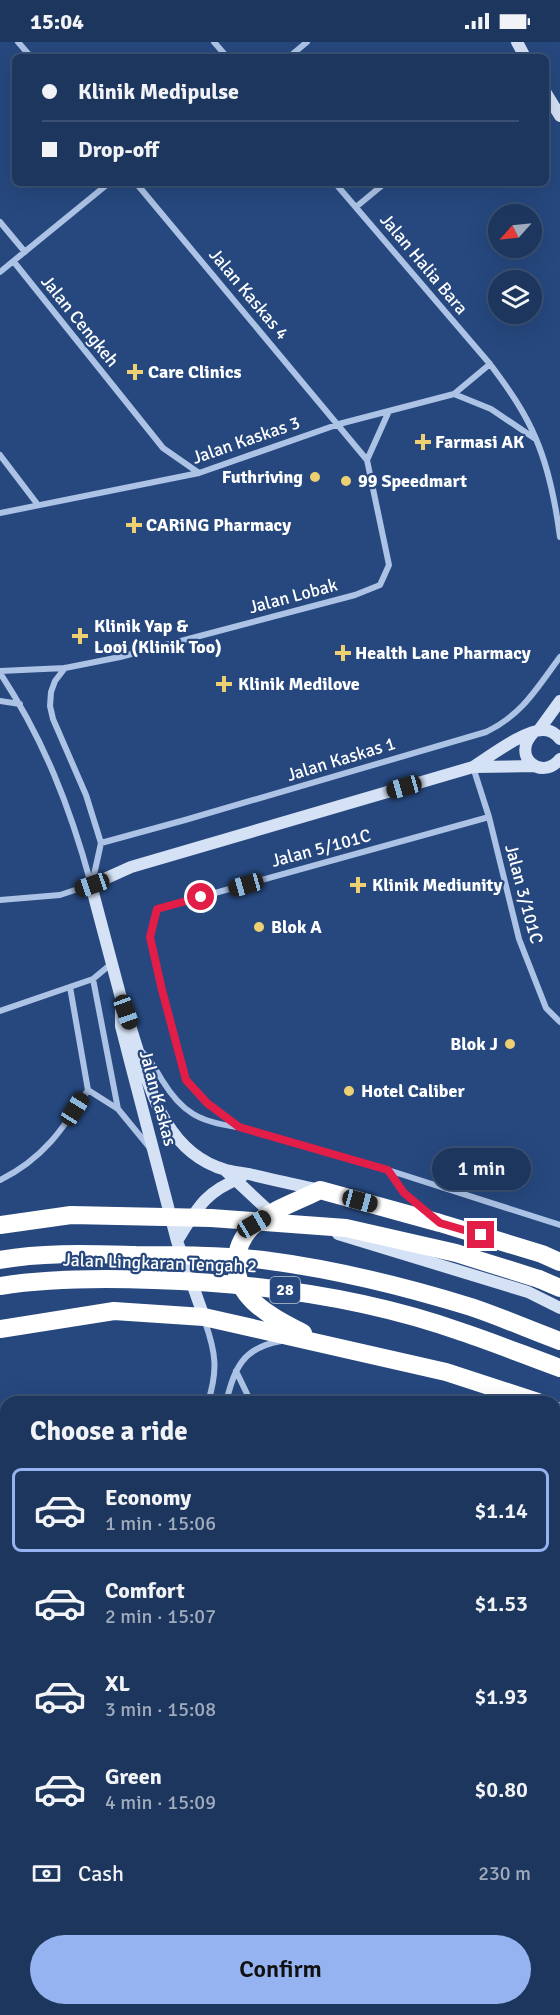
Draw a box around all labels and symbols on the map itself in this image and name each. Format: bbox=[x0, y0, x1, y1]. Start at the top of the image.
north arrow bbox=[488, 204, 542, 258]
street label: Jalan Halia Bara bbox=[375, 209, 473, 319]
street label: Jalan Kaskas 4 bbox=[204, 244, 294, 344]
street label: Jalan Cengkeh bbox=[36, 271, 124, 371]
place label: Care Clinics bbox=[148, 361, 241, 383]
marker: Care Clinics bbox=[126, 363, 144, 381]
street label: Jalan Kaskas 3 bbox=[189, 411, 303, 469]
place label: Farmasi AK bbox=[435, 431, 525, 453]
marker: Farmasi AK bbox=[416, 435, 430, 449]
place label: Futhriving bbox=[222, 466, 303, 488]
marker: Futhriving bbox=[308, 470, 322, 484]
place label: 99 Speedmart bbox=[358, 470, 467, 492]
marker: 99 Speedmart bbox=[339, 474, 353, 488]
place label: CARiNG Pharmacy bbox=[146, 514, 291, 536]
marker: CARiNG Pharmacy bbox=[127, 518, 141, 532]
street label: Jalan Lobak bbox=[246, 574, 340, 618]
place label: Klinik Yap & Looi (Klinik Too) bbox=[94, 615, 222, 658]
marker: Klinik Yap & Looi (Klinik Too) bbox=[71, 627, 89, 645]
place label: Health Lane Pharmacy bbox=[355, 642, 531, 664]
marker: Health Lane Pharmacy bbox=[336, 646, 350, 660]
place label: Klinik Medilove bbox=[238, 673, 360, 695]
marker: Klinik Medilove bbox=[215, 675, 233, 693]
street label: Jalan Kaskas 1 bbox=[284, 732, 398, 786]
car bbox=[384, 773, 424, 801]
street label: Jalan 5/101C bbox=[269, 824, 373, 872]
street label: Jalan 3/101C bbox=[500, 842, 548, 946]
car bbox=[72, 871, 112, 899]
car bbox=[226, 871, 266, 899]
place label: Klinik Mediunity bbox=[372, 874, 502, 896]
marker: Klinik Mediunity bbox=[349, 876, 367, 894]
route start bbox=[187, 883, 214, 910]
place label: Blok A bbox=[271, 916, 322, 938]
marker: Blok A bbox=[252, 920, 266, 934]
car bbox=[111, 992, 141, 1032]
place label: Blok J bbox=[450, 1033, 498, 1055]
marker: Blok J bbox=[503, 1037, 517, 1051]
street label: Jalan Kaskas bbox=[135, 1047, 181, 1149]
place label: Hotel Caliber bbox=[361, 1080, 465, 1102]
marker: Hotel Caliber bbox=[342, 1084, 356, 1098]
car bbox=[58, 1089, 92, 1129]
callout: 1 min bbox=[432, 1148, 530, 1190]
car bbox=[340, 1188, 380, 1214]
car bbox=[234, 1207, 274, 1241]
route end bbox=[467, 1221, 494, 1248]
street label: Jalan Lingkaran Tengah 2 bbox=[63, 1249, 257, 1277]
road number: 28 bbox=[270, 1277, 300, 1303]

